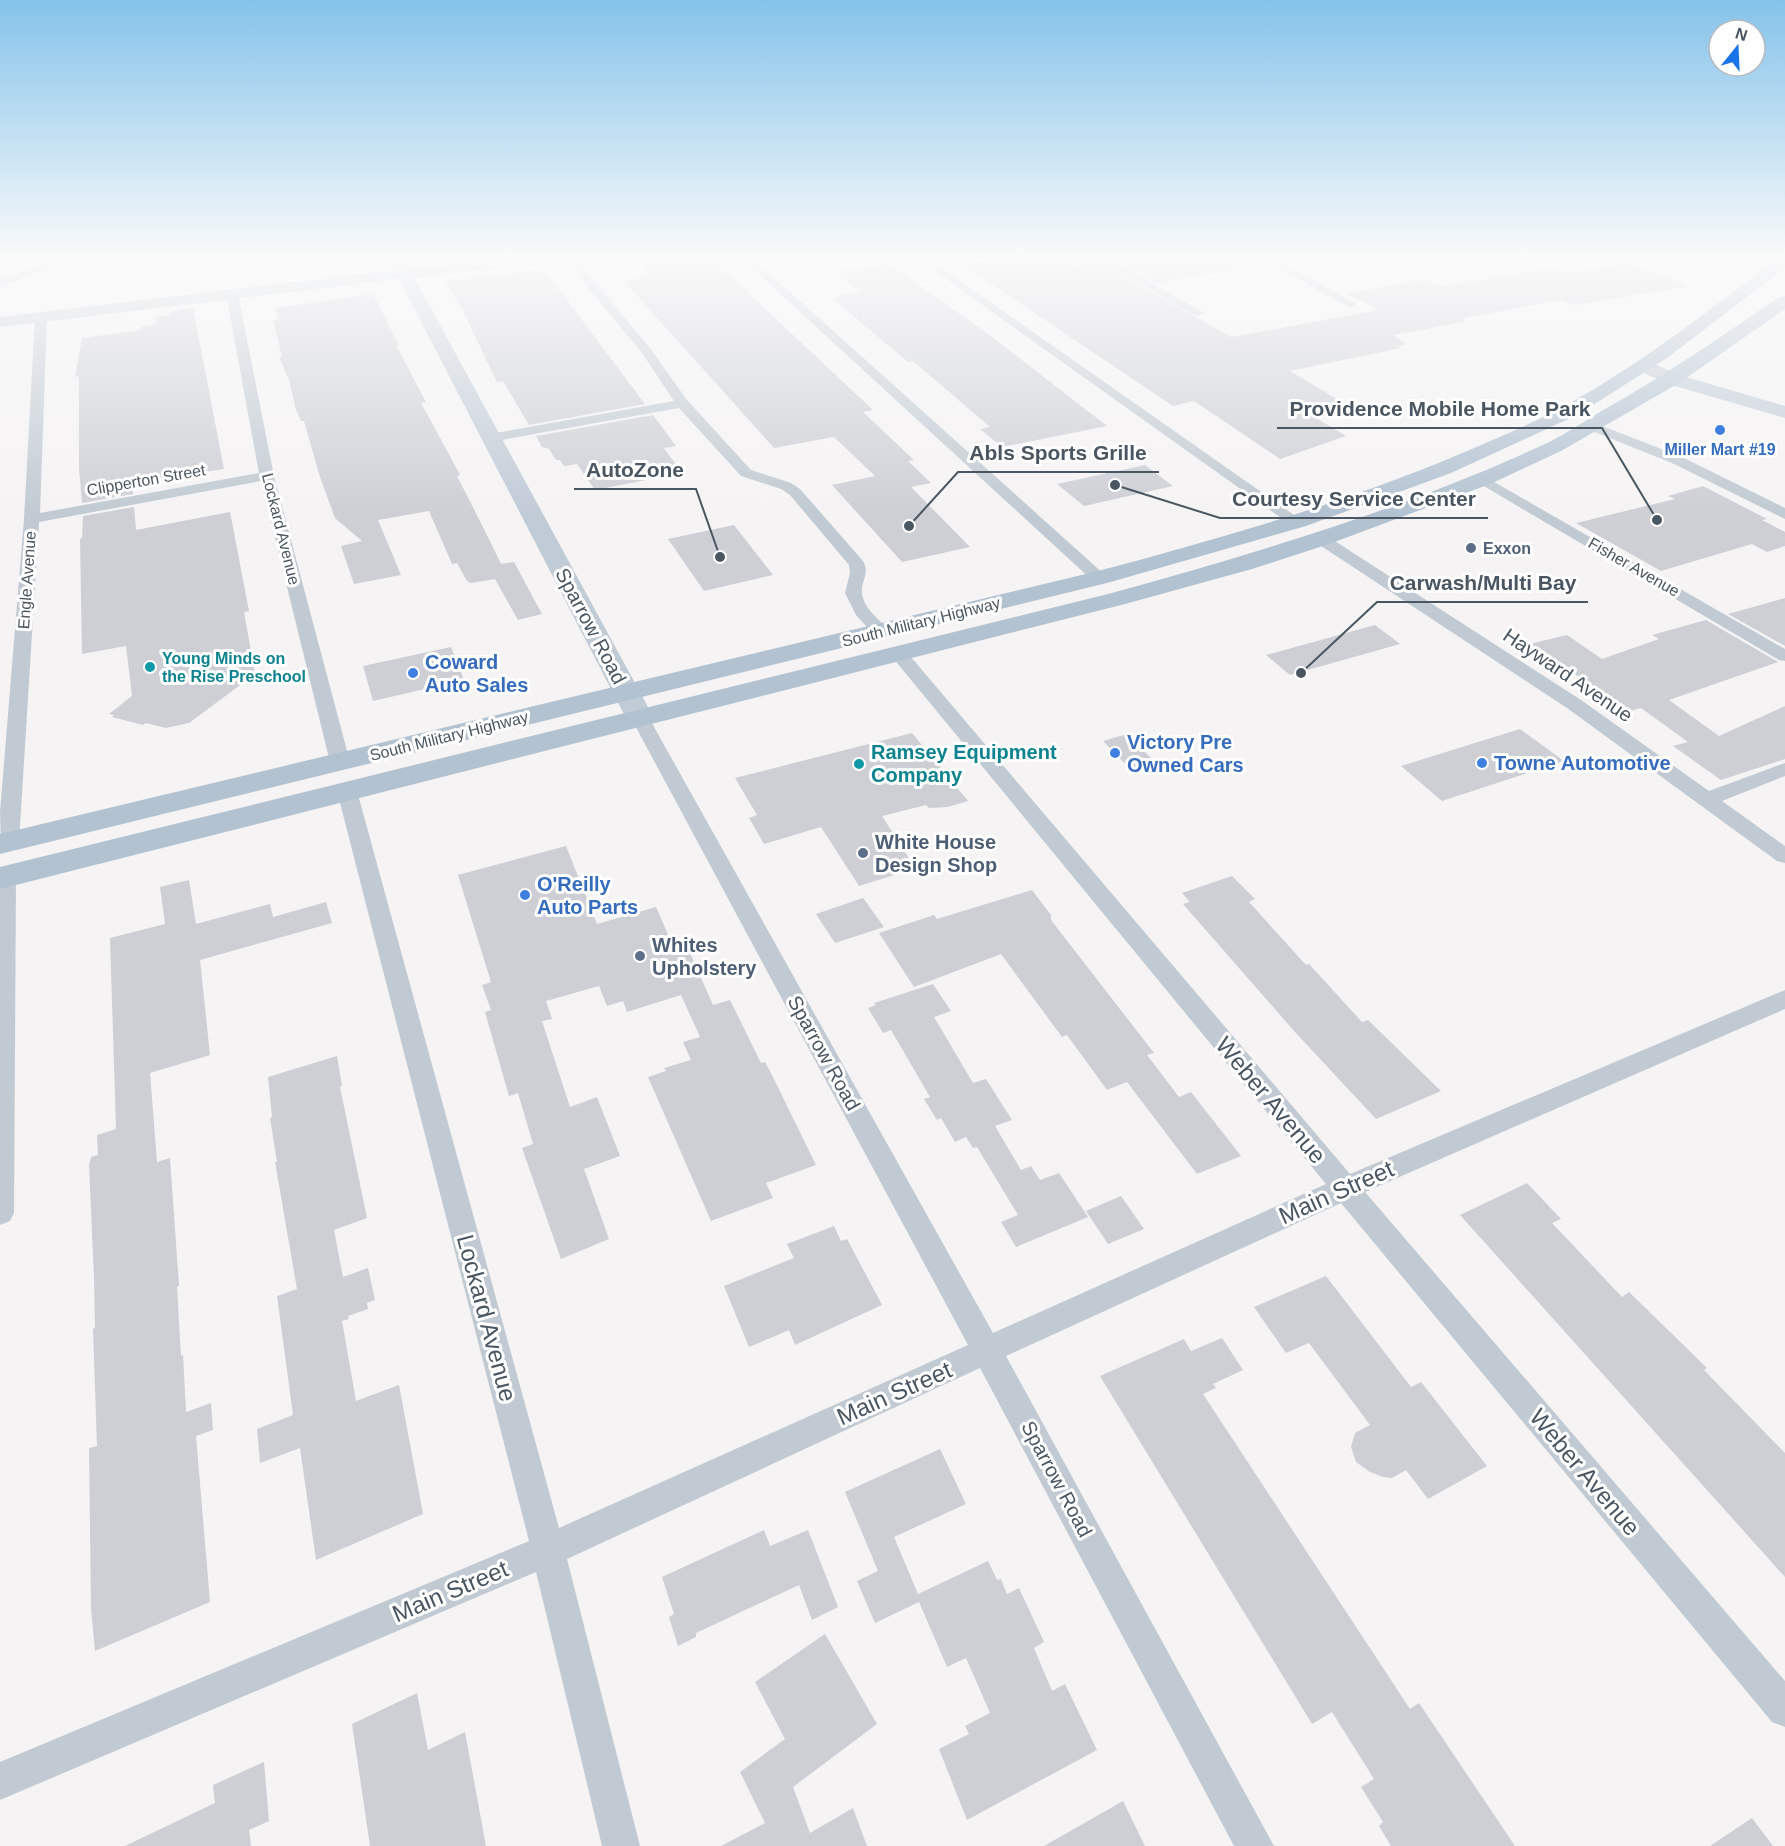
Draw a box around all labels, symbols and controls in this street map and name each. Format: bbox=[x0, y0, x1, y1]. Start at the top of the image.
north arrow bbox=[1707, 18, 1767, 78]
text: N bbox=[1733, 24, 1750, 44]
callout: Providence Mobile Home Park bbox=[1277, 389, 1602, 428]
text: Providence Mobile Home Park bbox=[1289, 397, 1591, 420]
marker: Miller Mart #19 bbox=[1713, 423, 1727, 437]
callout: Abls Sports Grille bbox=[958, 433, 1159, 472]
text: Abls Sports Grille bbox=[969, 441, 1147, 464]
place label: Miller Mart #19 bbox=[1664, 441, 1776, 458]
callout: AutoZone bbox=[574, 450, 696, 489]
text: AutoZone bbox=[586, 458, 684, 481]
street label: Clipperton Street bbox=[85, 461, 207, 499]
street label: Lockard Avenue bbox=[259, 471, 303, 587]
callout: Courtesy Service Center bbox=[1220, 479, 1488, 518]
text: Courtesy Service Center bbox=[1232, 487, 1476, 510]
street label: Engle Avenue bbox=[15, 530, 39, 630]
street label: Fisher Avenue bbox=[1586, 534, 1682, 600]
place label: Exxon bbox=[1483, 540, 1531, 557]
marker: Exxon bbox=[1464, 541, 1478, 555]
callout: Carwash/Multi Bay bbox=[1377, 563, 1588, 602]
street label: Sparrow Road bbox=[551, 564, 631, 688]
text: Carwash/Multi Bay bbox=[1390, 571, 1577, 594]
street label: South Military Highway bbox=[840, 594, 1002, 650]
street label: Hayward Avenue bbox=[1499, 624, 1637, 726]
place label: Young Minds on the Rise Preschool bbox=[162, 650, 306, 685]
place label: Coward Auto Sales bbox=[425, 651, 528, 696]
marker: Young Minds on the Rise Preschool bbox=[143, 660, 157, 674]
marker: Coward Auto Sales bbox=[406, 666, 420, 680]
street label: South Military Highway bbox=[368, 708, 530, 764]
place label: Victory Pre Owned Cars bbox=[1127, 731, 1244, 776]
place label: Ramsey Equipment Company bbox=[871, 741, 1057, 786]
marker: Victory Pre Owned Cars bbox=[1108, 746, 1122, 760]
place label: Towne Automotive bbox=[1494, 752, 1671, 774]
marker: Towne Automotive bbox=[1475, 756, 1489, 770]
marker: Ramsey Equipment Company bbox=[852, 757, 866, 771]
place label: White House Design Shop bbox=[875, 831, 997, 876]
marker: White House Design Shop bbox=[856, 846, 870, 860]
place label: O'Reilly Auto Parts bbox=[537, 873, 638, 918]
marker: O'Reilly Auto Parts bbox=[518, 888, 532, 902]
place label: Whites Upholstery bbox=[652, 934, 757, 979]
marker: Whites Upholstery bbox=[633, 949, 647, 963]
street label: Sparrow Road bbox=[783, 992, 865, 1114]
street label: Weber Avenue bbox=[1210, 1031, 1332, 1169]
street label: Main Street bbox=[1274, 1155, 1398, 1229]
street label: Lockard Avenue bbox=[452, 1232, 522, 1404]
street label: Main Street bbox=[832, 1356, 956, 1430]
street label: Weber Avenue bbox=[1524, 1403, 1646, 1541]
street label: Sparrow Road bbox=[1017, 1417, 1097, 1541]
street label: Main Street bbox=[388, 1554, 512, 1627]

